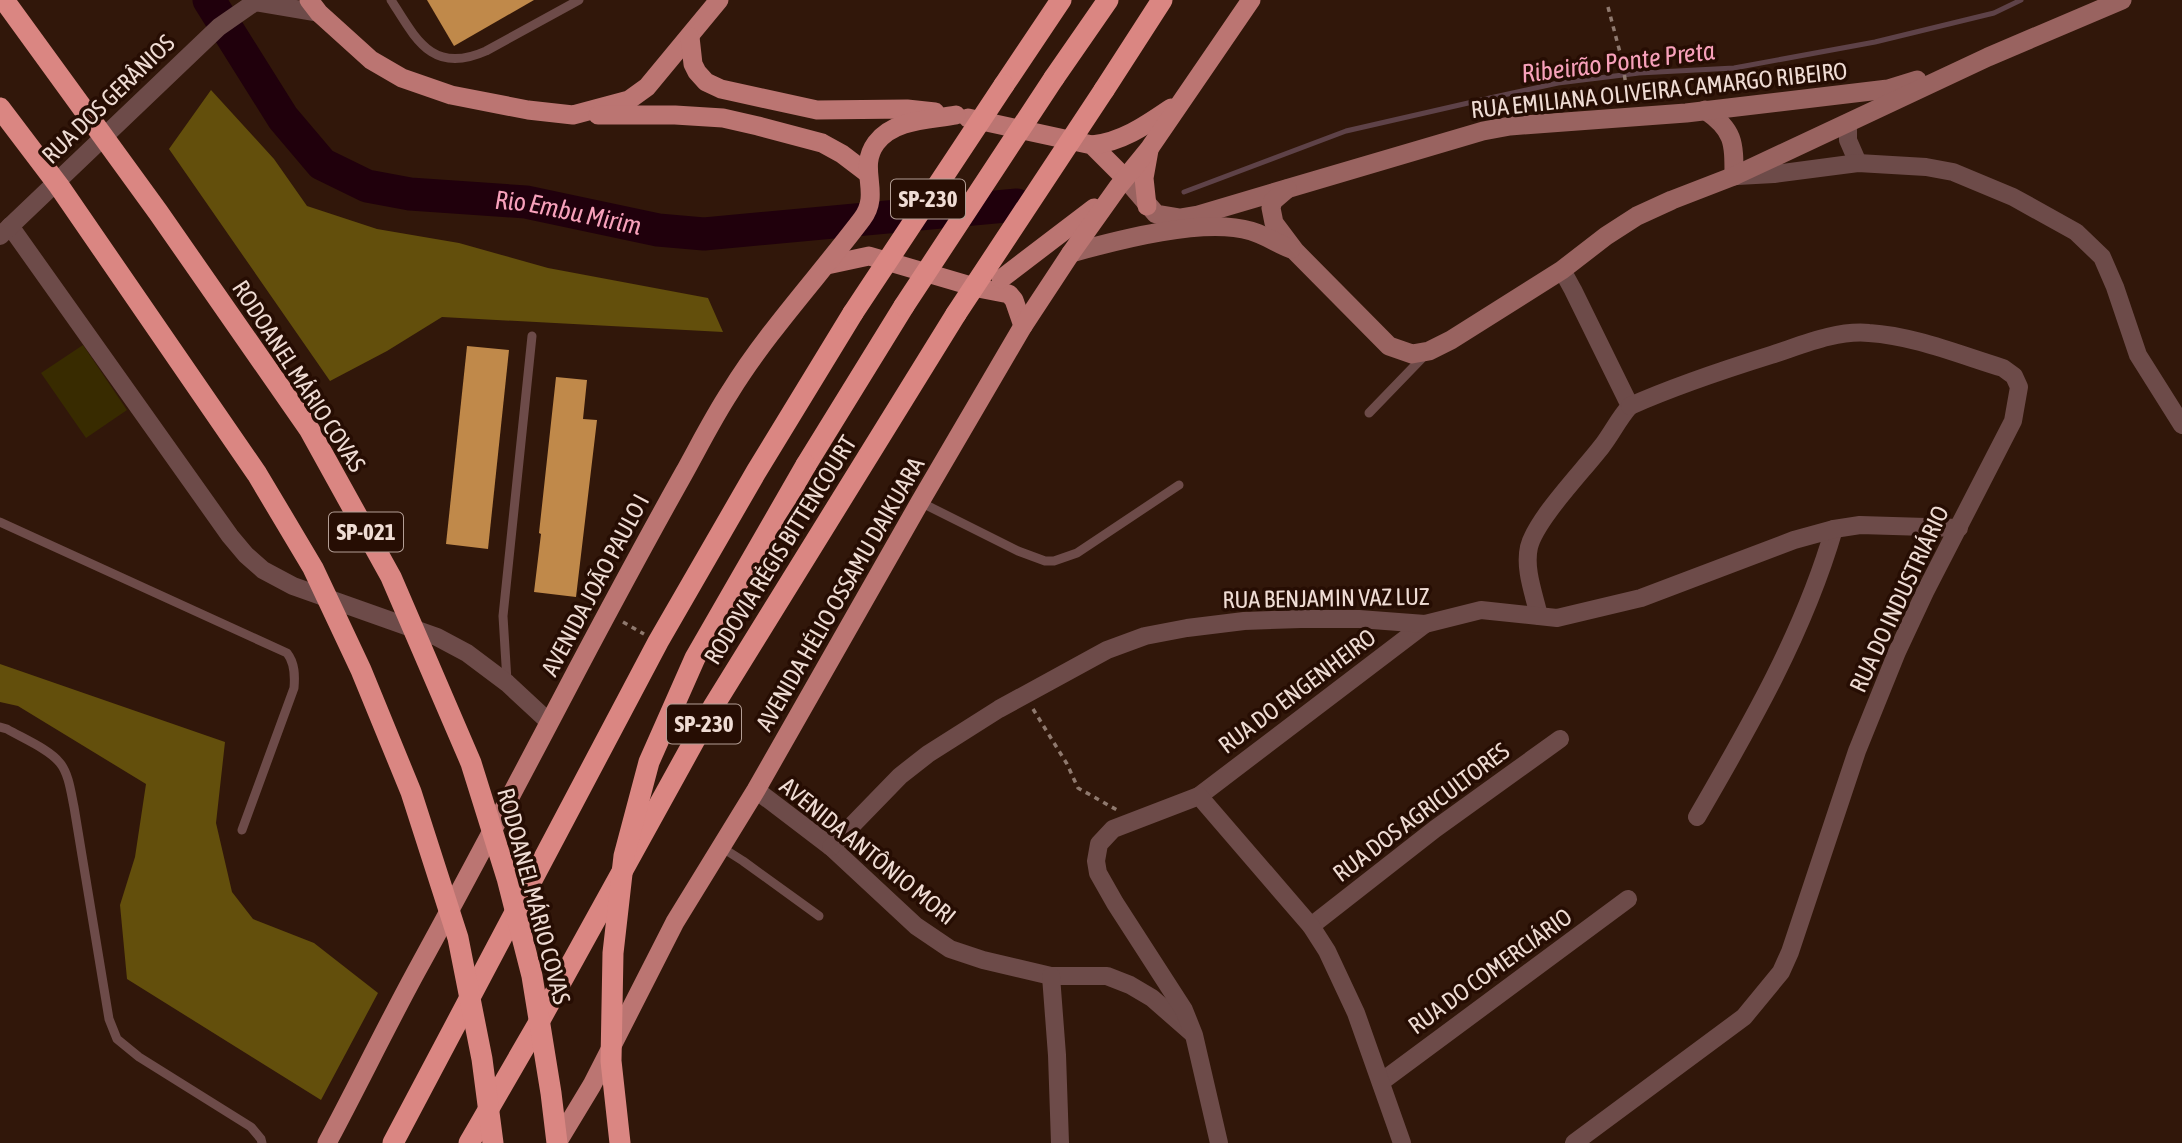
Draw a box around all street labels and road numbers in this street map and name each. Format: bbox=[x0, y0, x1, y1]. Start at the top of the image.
street label: RUA DOS GERÂNIOS bbox=[36, 29, 180, 169]
street label: RUA EMILIANA OLIVEIRA CAMARGO RIBEIRO bbox=[1469, 57, 1849, 123]
road number: SP-230 bbox=[891, 180, 965, 218]
street label: RODOANEL MÁRIO COVAS bbox=[227, 275, 371, 477]
street label: RODOVIA RÉGIS BITTENCOURT bbox=[699, 430, 862, 669]
street label: AVENIDA HÉLIO OSSAMU DAIKUARA bbox=[751, 452, 930, 735]
street label: AVENIDA JOÃO PAULO I bbox=[536, 490, 654, 680]
street label: RUA DO INDUSTRIÁRIO bbox=[1844, 502, 1954, 696]
road number: SP-021 bbox=[329, 512, 403, 552]
street label: RUA BENJAMIN VAZ LUZ bbox=[1222, 583, 1430, 613]
street label: RUA DO ENGENHEIRO bbox=[1213, 623, 1381, 759]
road number: SP-230 bbox=[667, 704, 741, 744]
street label: RUA DOS AGRICULTORES bbox=[1328, 737, 1514, 887]
street label: AVENIDA ANTÔNIO MORI bbox=[775, 772, 961, 930]
street label: RODOANEL MÁRIO COVAS bbox=[492, 785, 576, 1007]
street label: RUA DO COMERCIÁRIO bbox=[1403, 903, 1577, 1039]

